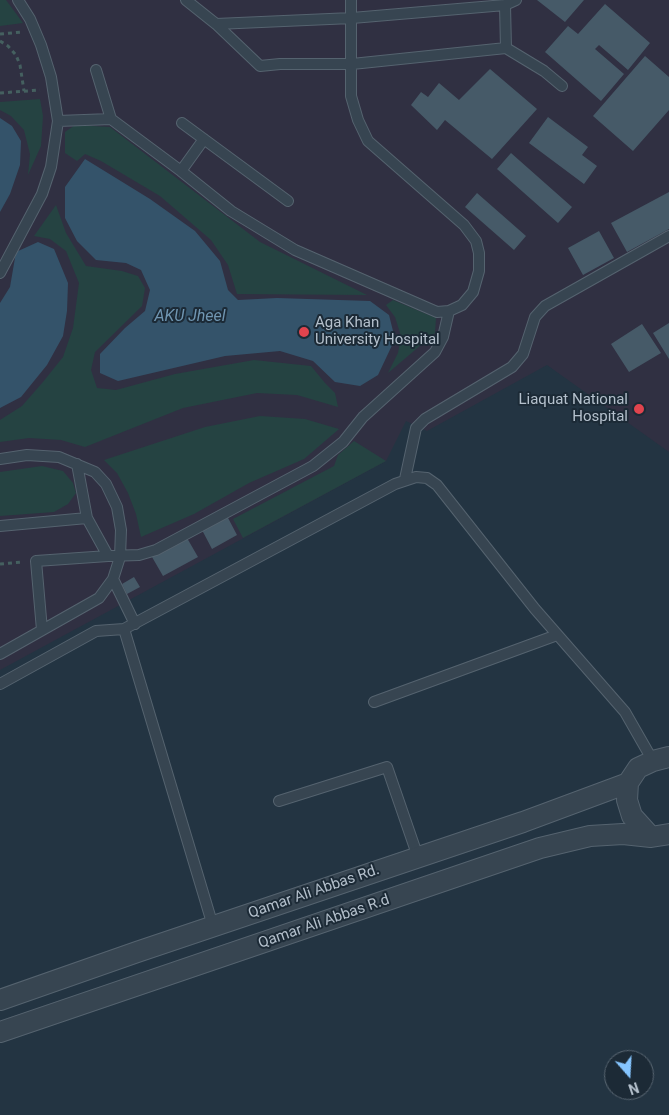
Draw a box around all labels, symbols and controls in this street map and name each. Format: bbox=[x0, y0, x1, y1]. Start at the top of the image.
water label: AKU Jheel bbox=[154, 307, 226, 327]
place label: Aga Khan University Hospital bbox=[315, 314, 440, 349]
marker: Aga Khan University Hospital bbox=[297, 325, 311, 339]
place label: Liaquat National Hospital bbox=[518, 391, 628, 426]
marker: Liaquat National Hospital bbox=[632, 402, 646, 416]
street label: Qamar Ali Abbas Rd. bbox=[246, 861, 382, 923]
street label: Qamar Ali Abbas R.d bbox=[256, 891, 392, 953]
north arrow bbox=[604, 1050, 654, 1100]
text: N bbox=[626, 1079, 641, 1097]

